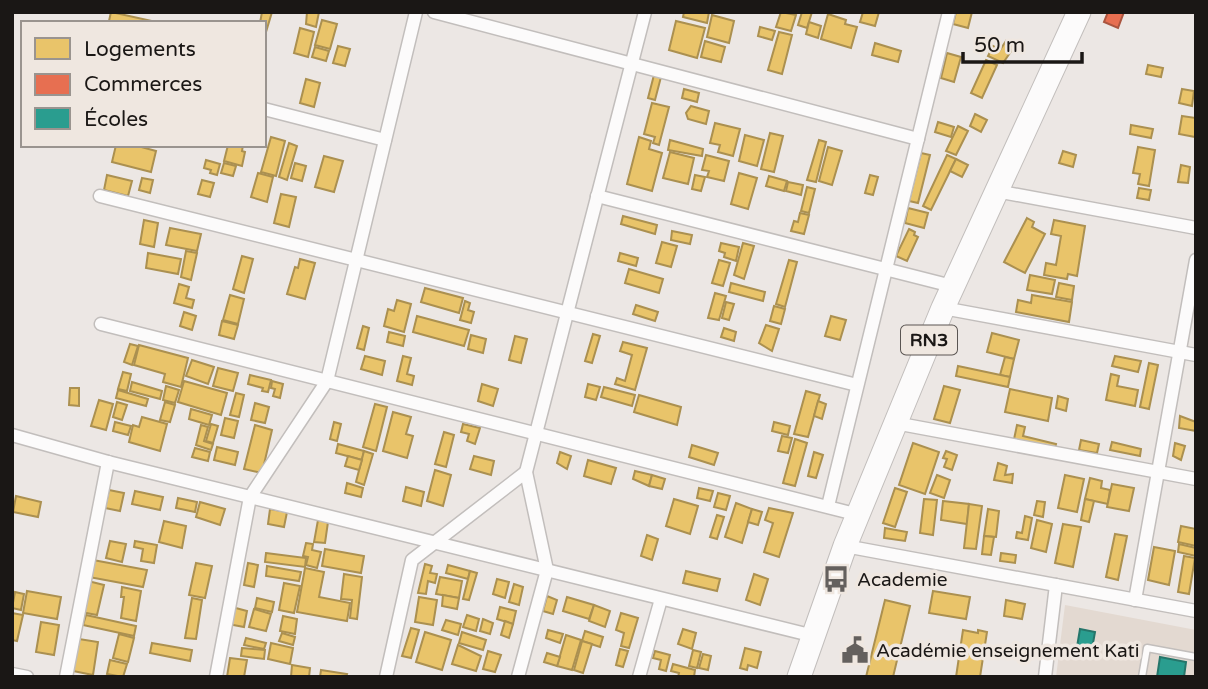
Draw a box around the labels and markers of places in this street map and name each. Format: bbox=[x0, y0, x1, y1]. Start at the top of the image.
bus stop icon: Academie bbox=[821, 564, 851, 594]
place label: Academie bbox=[857, 569, 947, 591]
public building icon: Académie enseignement Kati bbox=[840, 635, 870, 665]
place label: Académie enseignement Kati bbox=[876, 640, 1140, 662]

